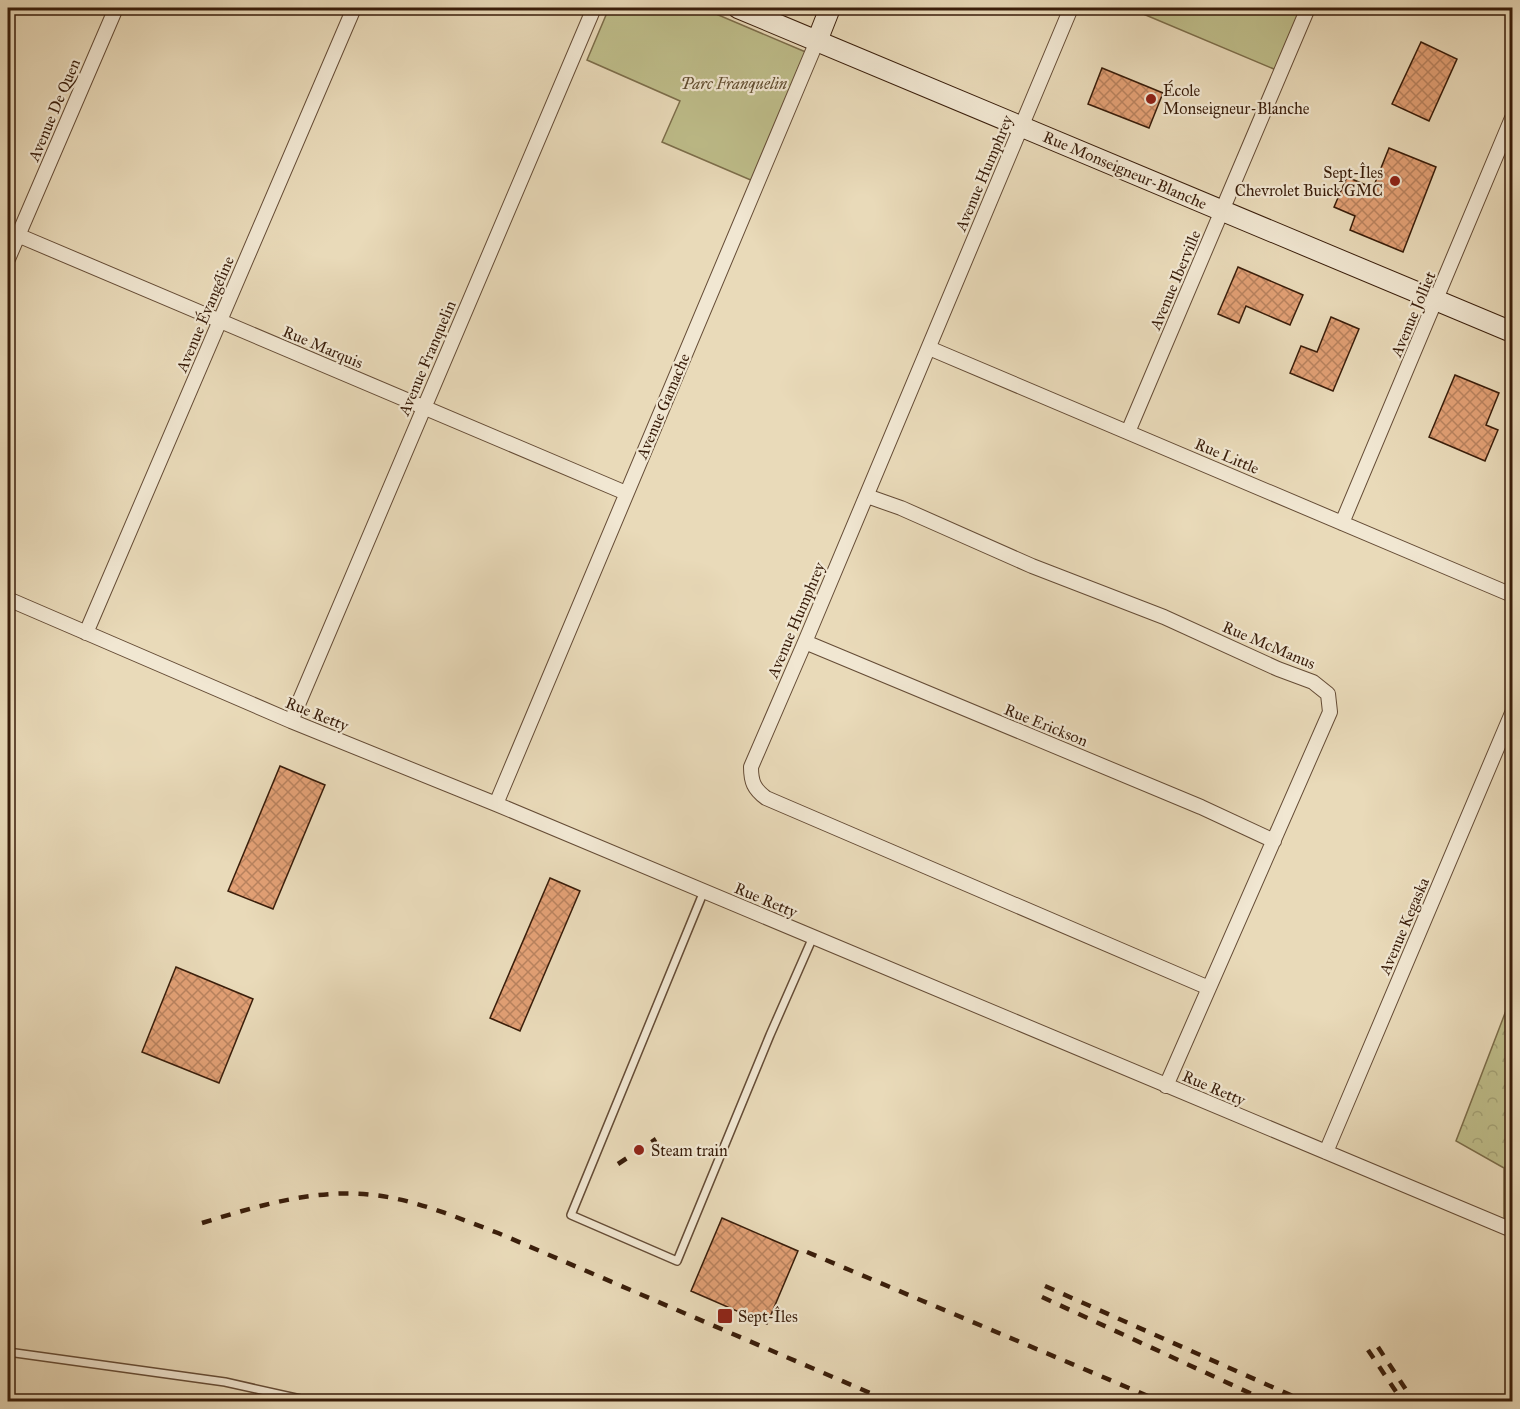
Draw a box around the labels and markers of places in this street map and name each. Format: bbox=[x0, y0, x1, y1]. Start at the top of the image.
place label: École Monseigneur-Blanche bbox=[1163, 79, 1310, 119]
marker: École Monseigneur-Blanche bbox=[1144, 92, 1158, 106]
place label: Sept-Îles Chevrolet Buick GMC bbox=[1235, 162, 1383, 200]
marker: Sept-Îles Chevrolet Buick GMC bbox=[1388, 174, 1402, 188]
place label: Steam train bbox=[651, 1141, 728, 1160]
marker: Steam train bbox=[632, 1143, 646, 1157]
place label: Sept-Îles bbox=[738, 1306, 798, 1326]
marker: Sept-Îles bbox=[716, 1307, 734, 1325]

